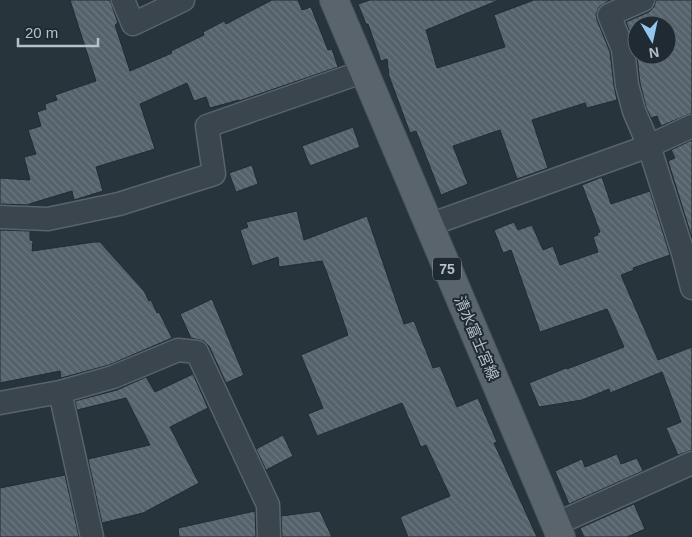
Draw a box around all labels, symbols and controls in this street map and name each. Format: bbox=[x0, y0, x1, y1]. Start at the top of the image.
scale bar bbox=[18, 15, 98, 47]
north arrow bbox=[627, 15, 677, 65]
text: 20 m bbox=[25, 24, 58, 41]
text: N bbox=[648, 44, 660, 62]
road number: 75 bbox=[433, 258, 461, 280]
street label: 清水富士宮線 bbox=[452, 293, 502, 383]

